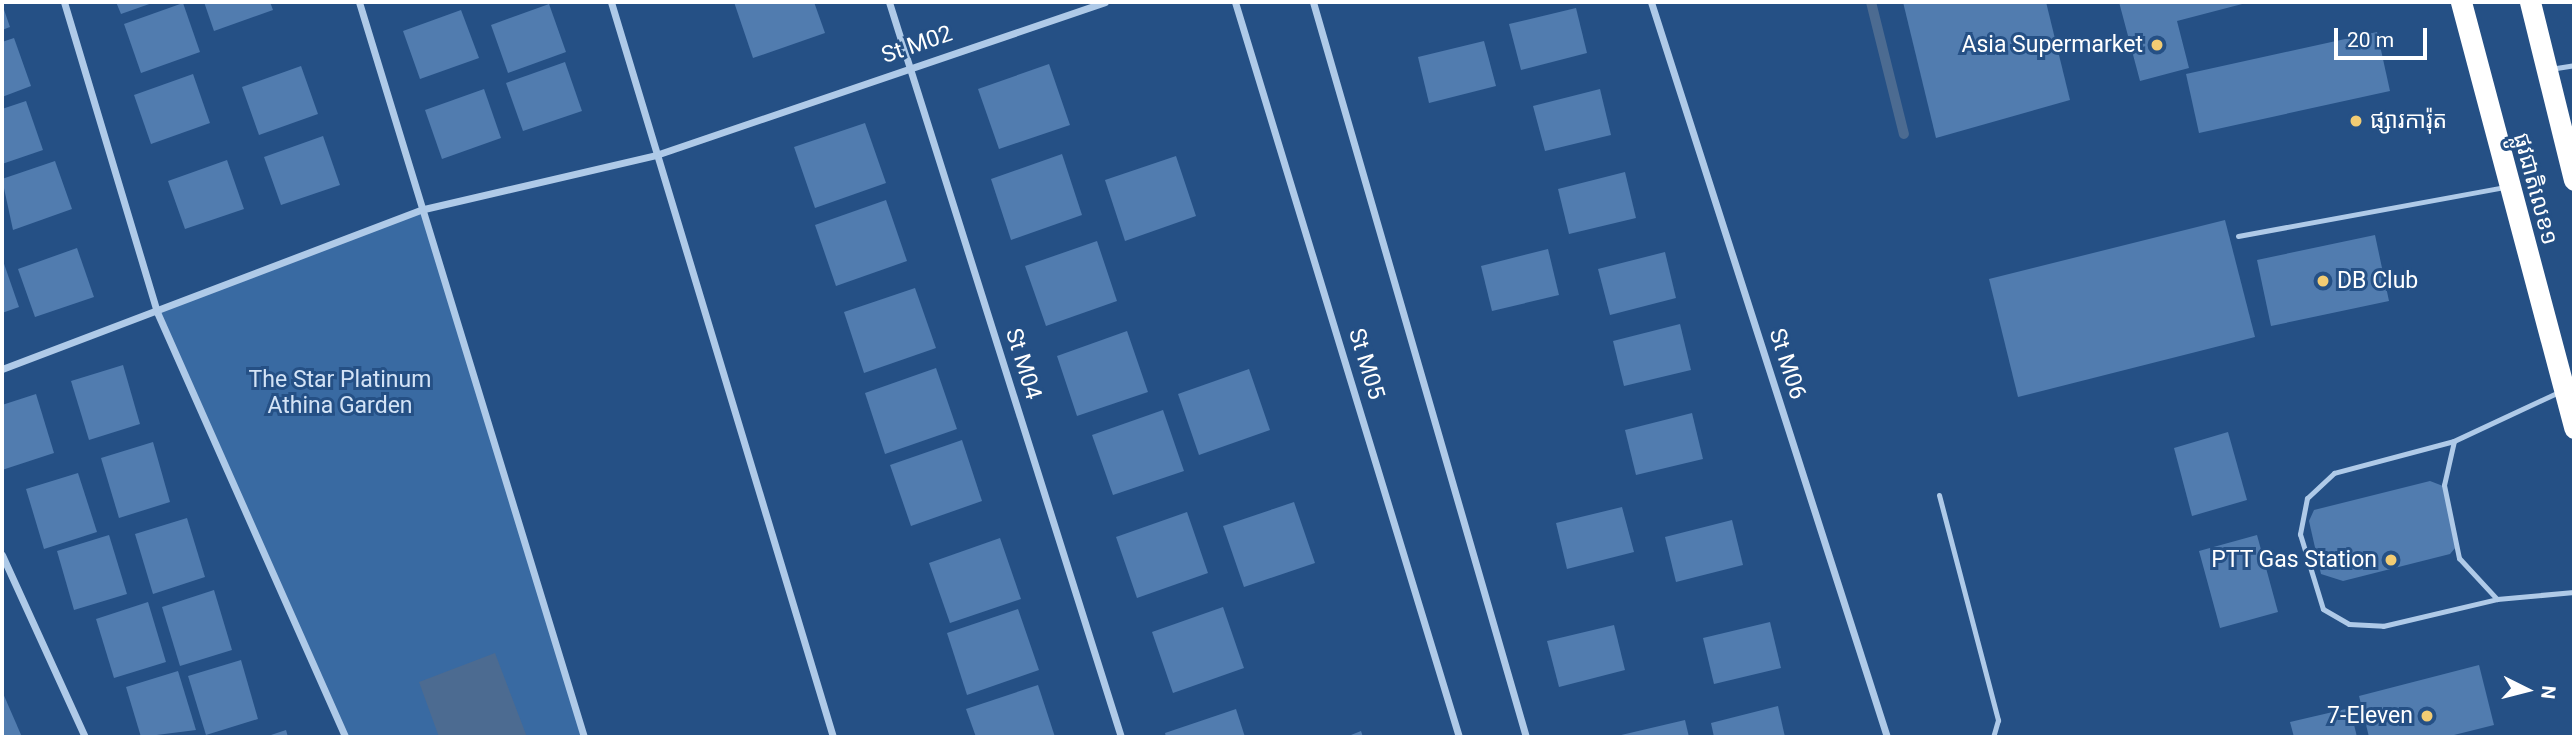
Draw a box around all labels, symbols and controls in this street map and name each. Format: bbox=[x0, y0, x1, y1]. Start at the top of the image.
scale bar bbox=[2338, 14, 2431, 58]
street label: St M02 bbox=[878, 20, 956, 70]
text: 20 m bbox=[2347, 28, 2394, 52]
place label: Asia Supermarket bbox=[1961, 31, 2143, 59]
marker: Asia Supermarket bbox=[2149, 37, 2165, 53]
place label: ផ្សារការ៉ុត bbox=[2370, 107, 2447, 135]
marker: ផ្សារការ៉ុត bbox=[2348, 113, 2364, 129]
street label: ផ្លូវជាតិលេខ១ bbox=[2507, 130, 2563, 248]
place label: DB Club bbox=[2337, 267, 2418, 295]
marker: DB Club bbox=[2315, 273, 2331, 289]
street label: St M04 bbox=[999, 325, 1047, 403]
street label: St M05 bbox=[1342, 325, 1390, 403]
street label: St M06 bbox=[1763, 325, 1811, 403]
park label: The Star Platinum Athina Garden bbox=[249, 366, 431, 420]
place label: PTT Gas Station bbox=[2211, 546, 2377, 574]
marker: PTT Gas Station bbox=[2383, 552, 2399, 568]
north arrow bbox=[2492, 655, 2562, 725]
text: N bbox=[2536, 684, 2561, 700]
place label: 7-Eleven bbox=[2327, 702, 2413, 730]
marker: 7-Eleven bbox=[2419, 708, 2435, 724]

